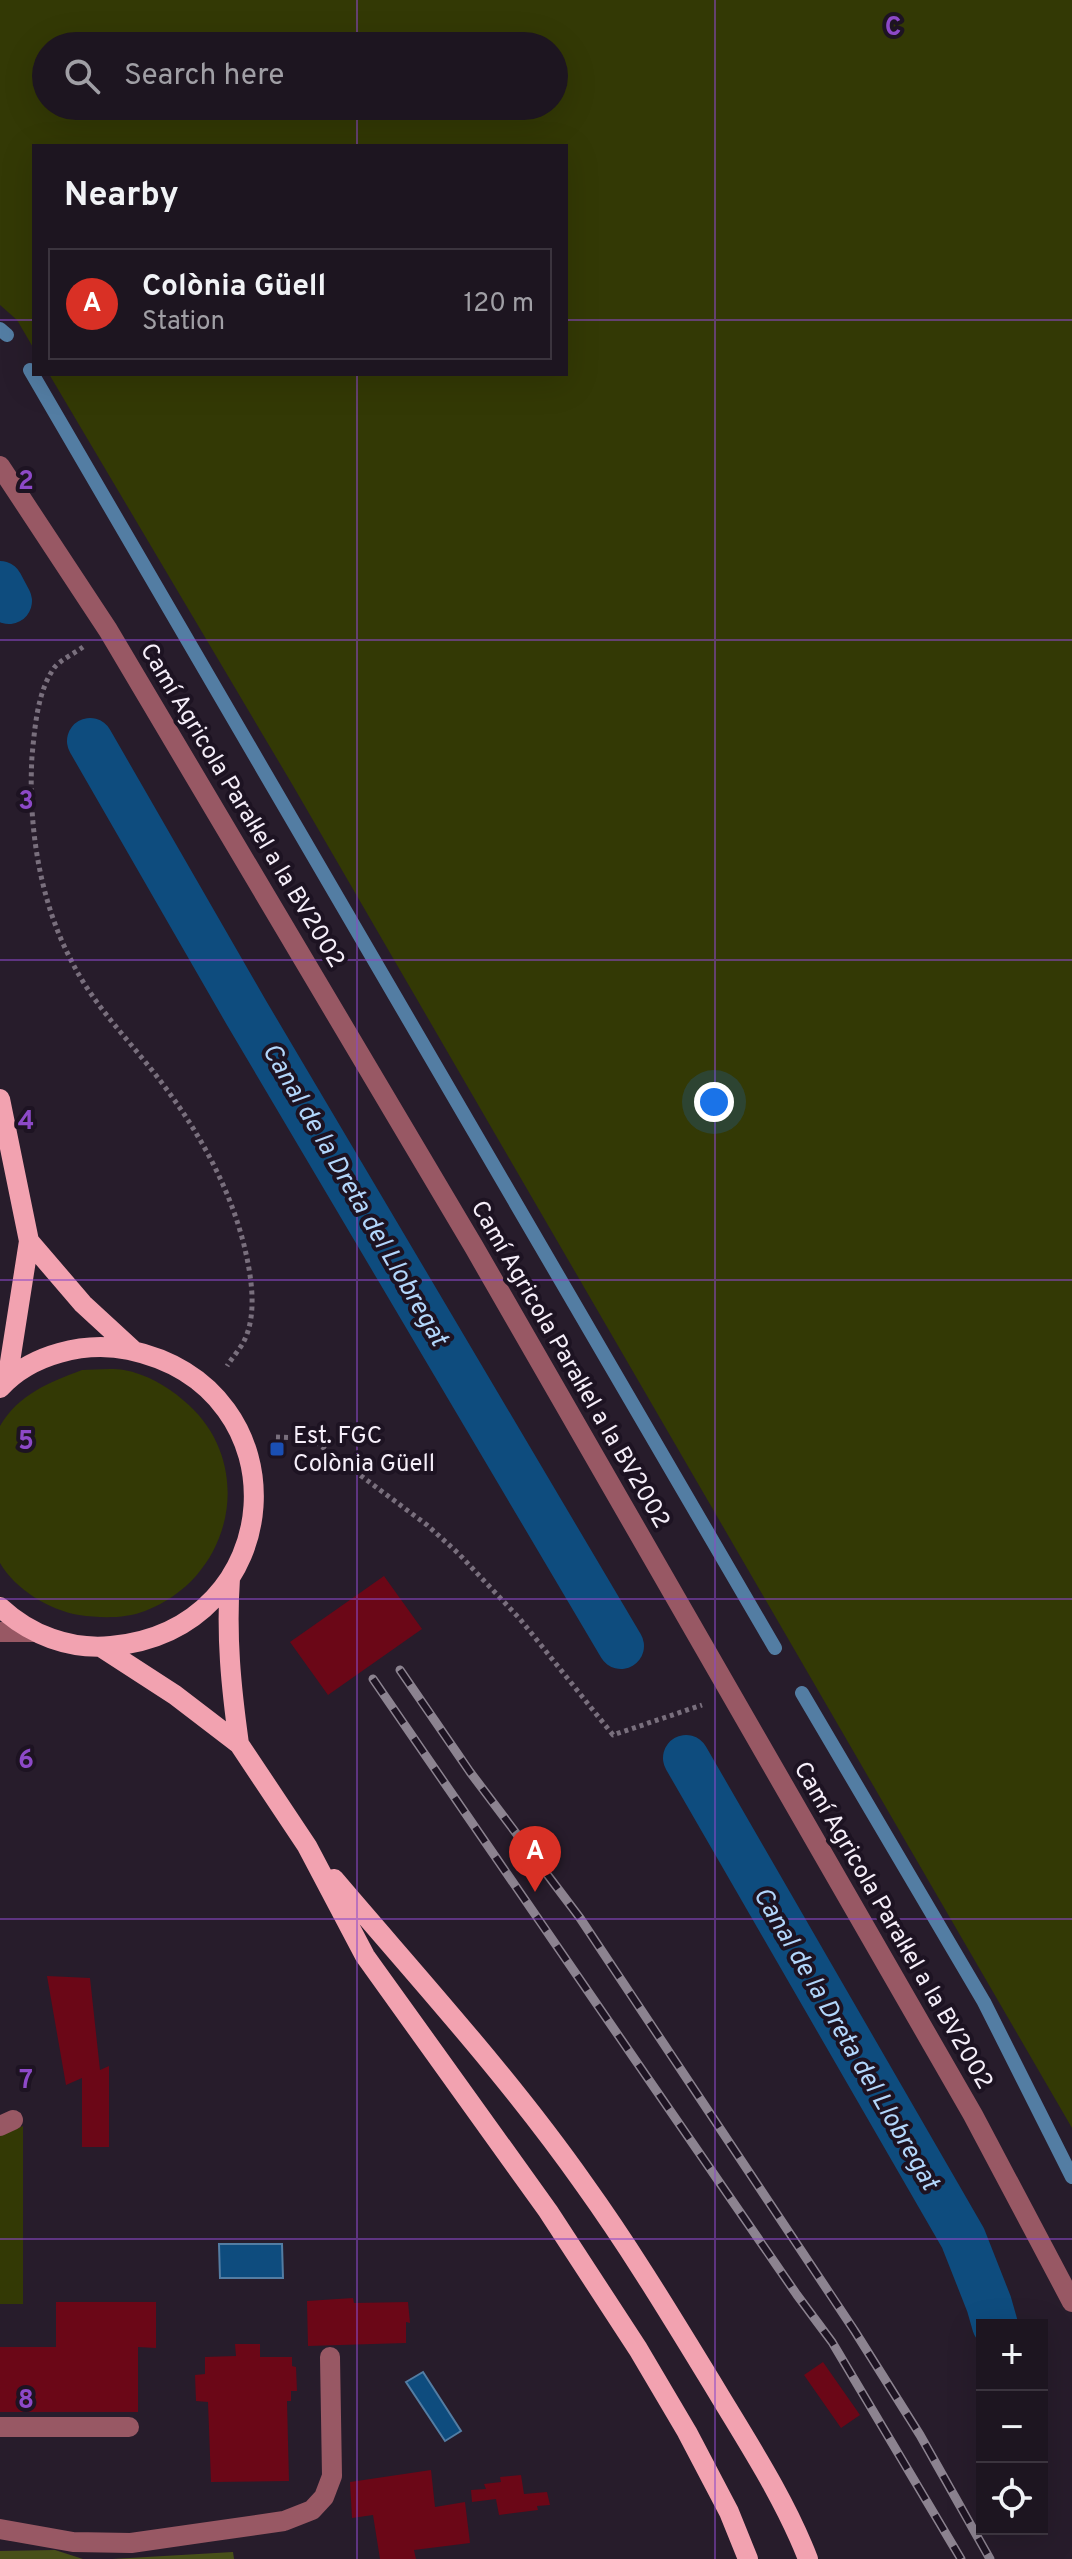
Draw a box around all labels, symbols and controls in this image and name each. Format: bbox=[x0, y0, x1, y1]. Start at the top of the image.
text: C bbox=[885, 12, 901, 45]
search box bbox=[32, 32, 568, 120]
icon: search bbox=[60, 54, 104, 98]
text: Search here bbox=[124, 58, 284, 95]
text: Nearby bbox=[64, 175, 179, 218]
text: Colònia Güell bbox=[142, 269, 326, 306]
text: A bbox=[83, 288, 101, 321]
text: 120 m bbox=[464, 288, 534, 321]
text: Station bbox=[142, 306, 225, 339]
text: 2 bbox=[18, 466, 34, 499]
street label: Camí Agricola Paral·lel a la BV2002 bbox=[132, 638, 350, 974]
text: 3 bbox=[18, 786, 34, 819]
water label: Canal de la Dreta del Llobregat bbox=[253, 1038, 455, 1354]
your location bbox=[694, 1082, 734, 1122]
text: 4 bbox=[18, 1106, 34, 1139]
street label: Camí Agricola Paral·lel a la BV2002 bbox=[463, 1196, 676, 1534]
place label: Est. FGC Colònia Güell bbox=[293, 1422, 435, 1480]
text: 5 bbox=[18, 1426, 34, 1459]
marker: Est. FGC Colònia Güell bbox=[268, 1440, 286, 1458]
text: 6 bbox=[18, 1745, 34, 1778]
street label: Camí Agricola Paral·lel a la BV2002 bbox=[786, 1757, 999, 2095]
pin: A bbox=[509, 1826, 561, 1892]
water label: Canal de la Dreta del Llobregat bbox=[744, 1882, 946, 2198]
text: 7 bbox=[19, 2065, 33, 2098]
map controls bbox=[976, 2319, 1048, 2535]
button: + bbox=[976, 2319, 1048, 2391]
text: 8 bbox=[18, 2385, 34, 2418]
button: − bbox=[976, 2391, 1048, 2463]
button: locate bbox=[976, 2463, 1048, 2535]

